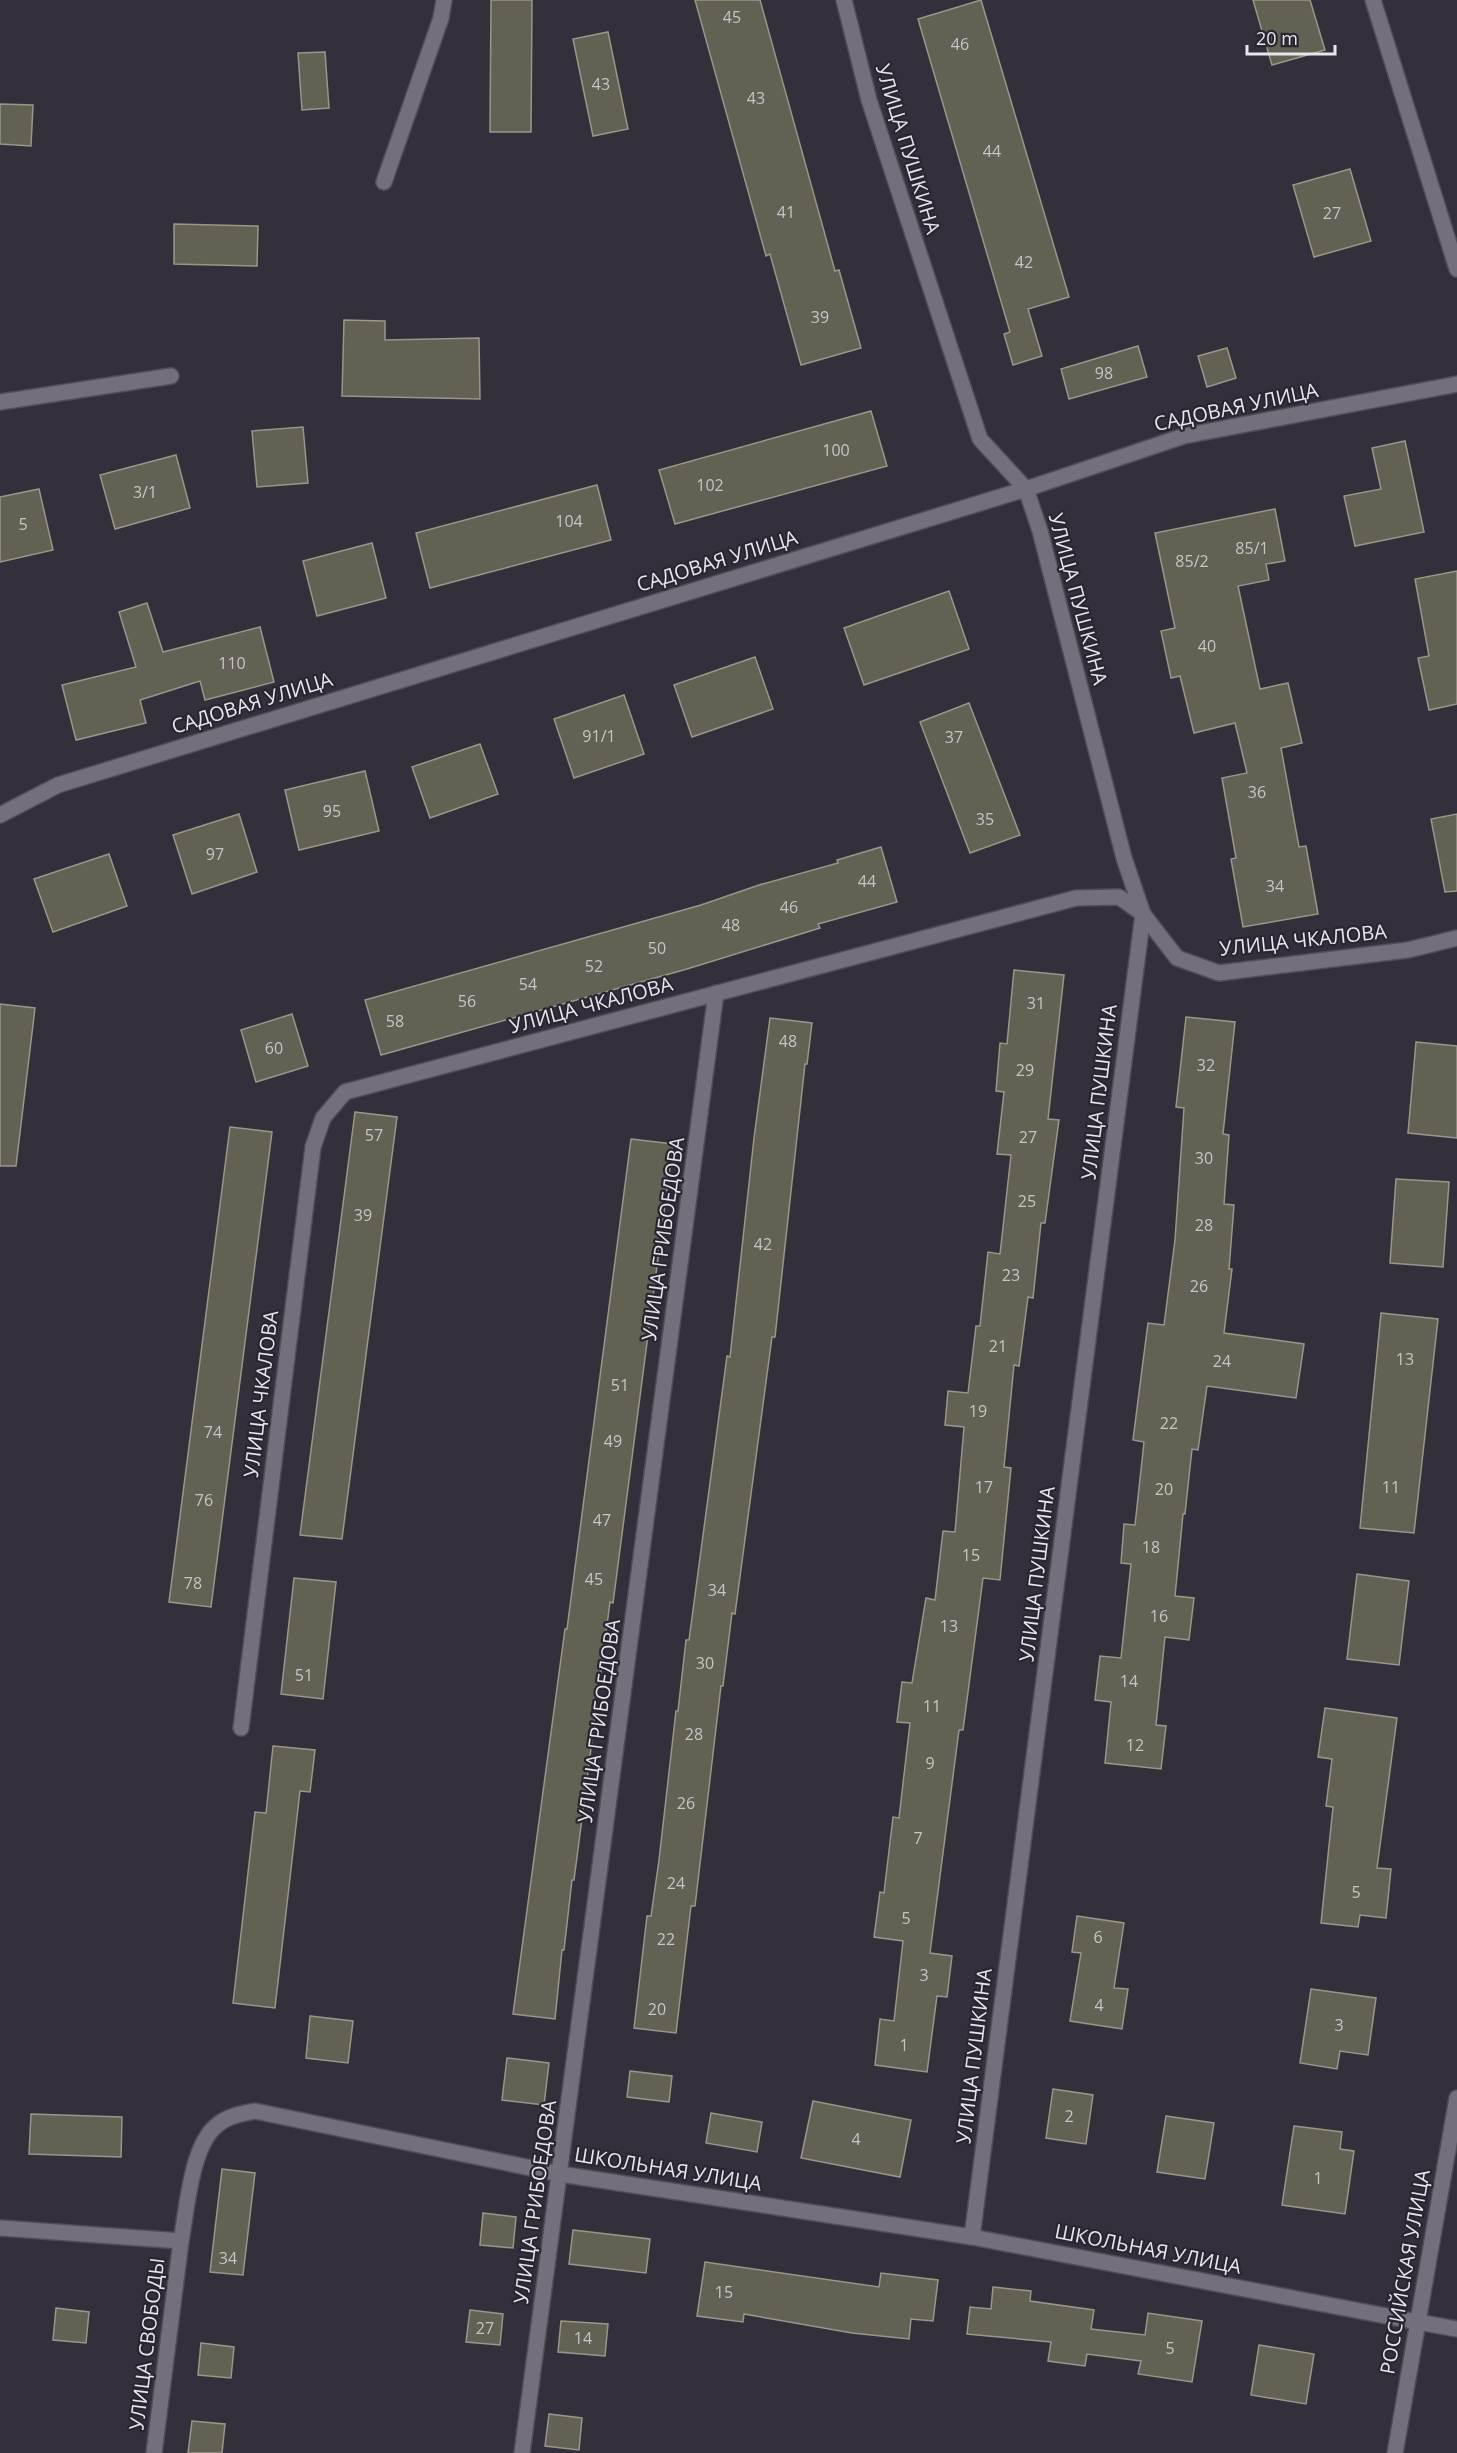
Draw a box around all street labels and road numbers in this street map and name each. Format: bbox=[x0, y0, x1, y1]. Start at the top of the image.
street label: УЛИЦА ПУШКИНА bbox=[870, 60, 947, 238]
street label: САДОВАЯ УЛИЦА bbox=[1151, 376, 1321, 437]
street label: УЛИЦА ПУШКИНА bbox=[1043, 510, 1114, 688]
street label: САДОВАЯ УЛИЦА bbox=[633, 523, 801, 598]
street label: САДОВАЯ УЛИЦА bbox=[168, 665, 336, 740]
street label: УЛИЦА ЧКАЛОВА bbox=[1218, 917, 1388, 962]
street label: УЛИЦА ЧКАЛОВА bbox=[506, 970, 676, 1039]
street label: УЛИЦА ПУШКИНА bbox=[1074, 1002, 1123, 1181]
street label: УЛИЦА ГРИБОЕДОВА bbox=[635, 1135, 690, 1343]
street label: УЛИЦА ЧКАЛОВА bbox=[237, 1309, 284, 1479]
street label: УЛИЦА ПУШКИНА bbox=[1012, 1484, 1061, 1663]
street label: УЛИЦА ГРИБОЕДОВА bbox=[571, 1617, 626, 1825]
street label: УЛИЦА ПУШКИНА bbox=[949, 1966, 998, 2145]
street label: УЛИЦА ГРИБОЕДОВА bbox=[507, 2098, 562, 2306]
street label: ШКОЛЬНАЯ УЛИЦА bbox=[572, 2140, 764, 2197]
street label: РОССИЙСКАЯ УЛИЦА bbox=[1373, 2167, 1436, 2376]
street label: ШКОЛЬНАЯ УЛИЦА bbox=[1053, 2217, 1244, 2280]
street label: УЛИЦА СВОБОДЫ bbox=[123, 2256, 170, 2432]

